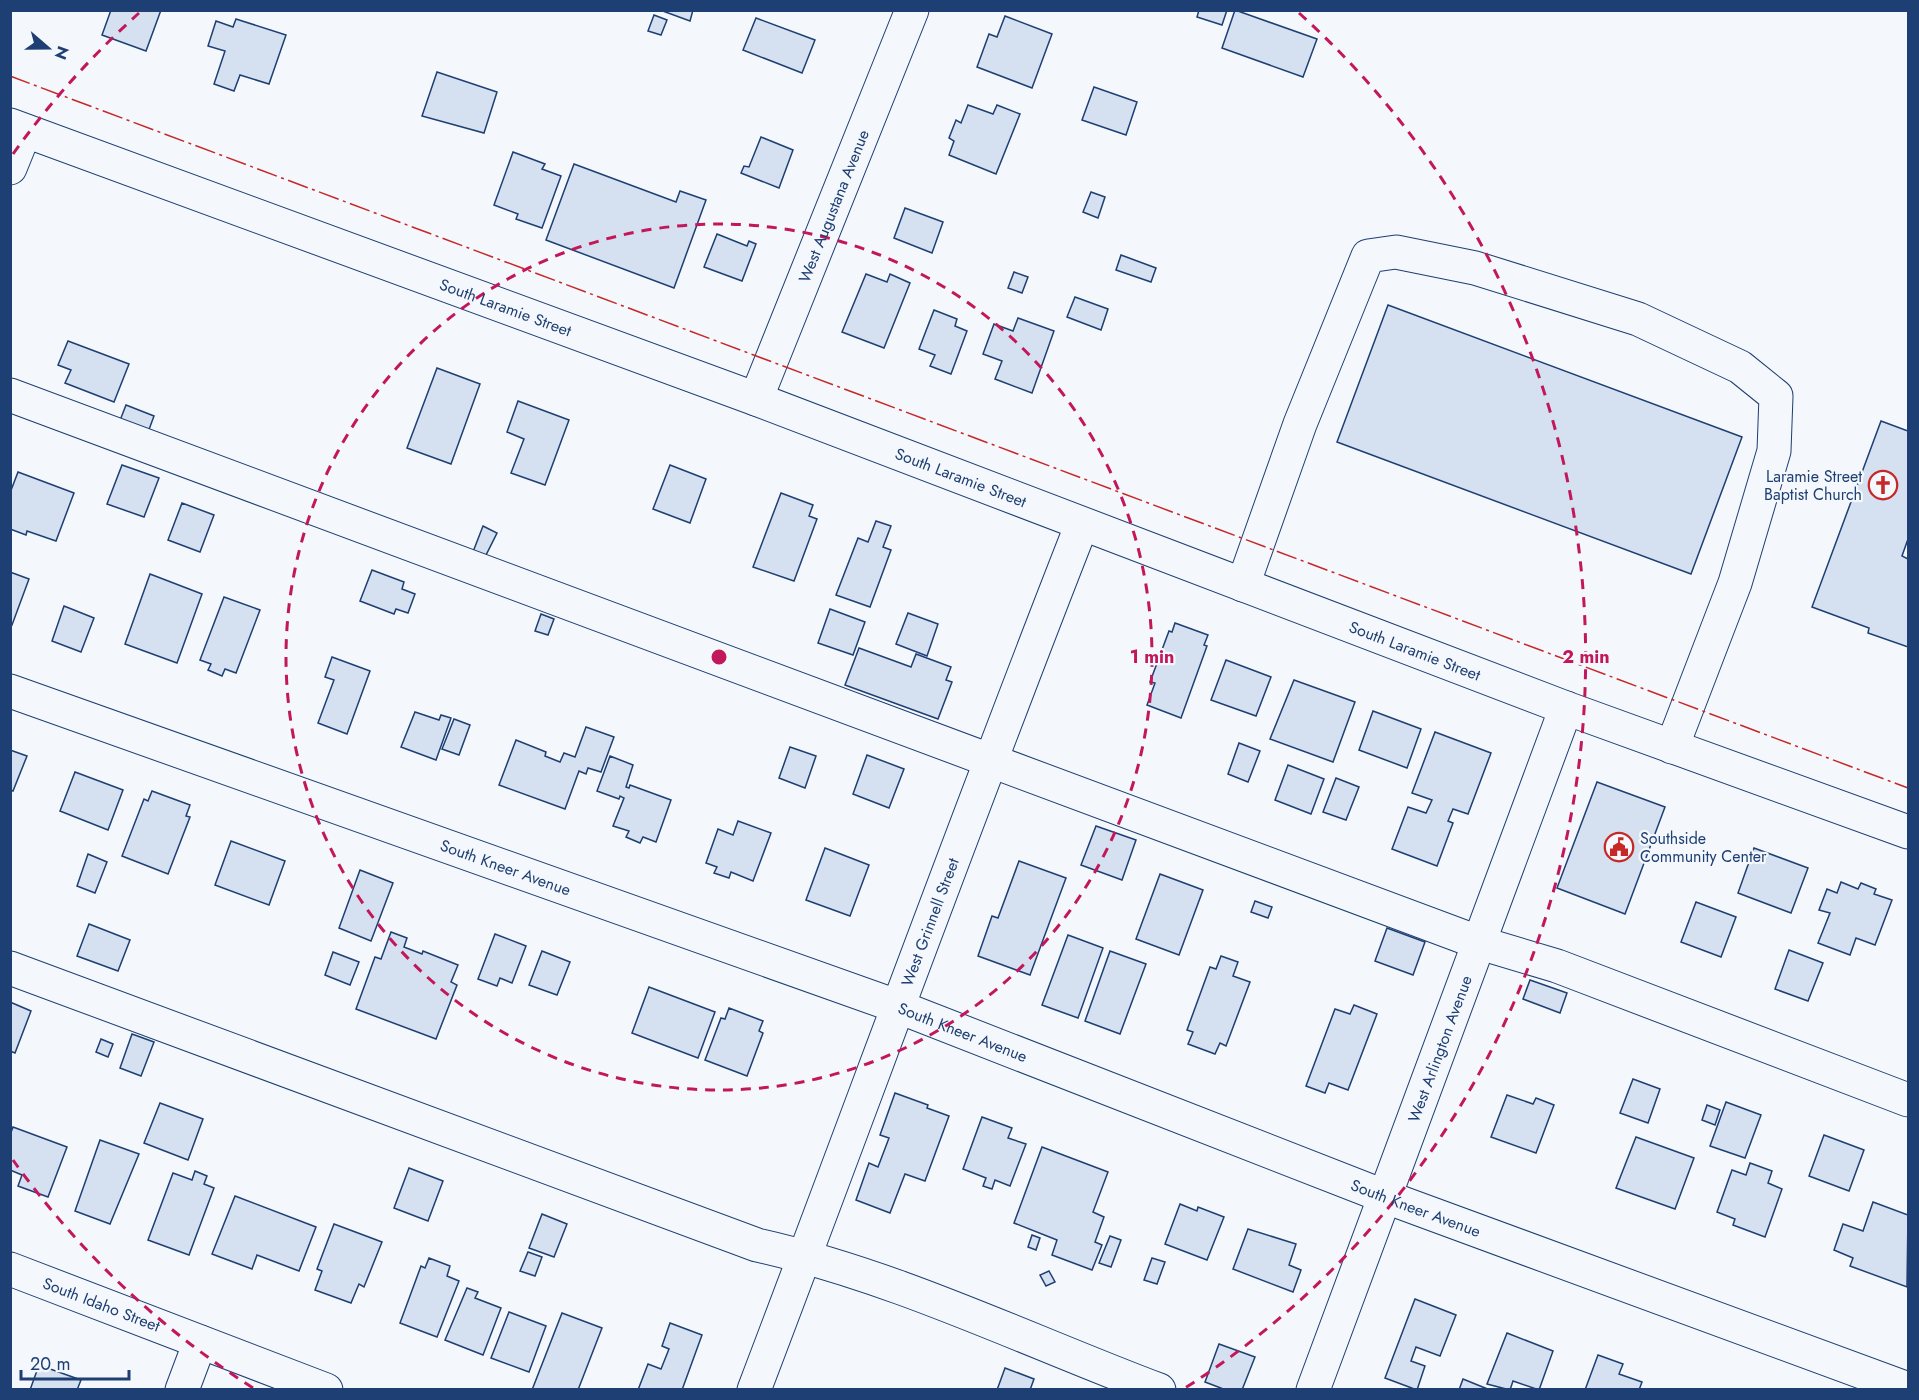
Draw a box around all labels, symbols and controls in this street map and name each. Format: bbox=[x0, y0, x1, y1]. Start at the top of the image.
north arrow bbox=[18, 18, 78, 78]
text: N bbox=[49, 43, 75, 63]
street label: West Augustana Avenue bbox=[792, 126, 874, 286]
street label: South Laramie Street bbox=[436, 272, 575, 342]
street label: South Laramie Street bbox=[892, 442, 1030, 513]
place label: Laramie Street Baptist Church bbox=[1764, 465, 1862, 506]
church icon: Laramie Street Baptist Church bbox=[1867, 469, 1899, 501]
street label: South Laramie Street bbox=[1346, 615, 1484, 686]
text: 1 min bbox=[1130, 644, 1174, 670]
text: 2 min bbox=[1562, 644, 1610, 670]
centre of rings bbox=[709, 647, 729, 667]
place label: Southside Community Center bbox=[1640, 827, 1767, 868]
public building icon: Southside Community Center bbox=[1603, 831, 1635, 863]
street label: South Kneer Avenue bbox=[437, 833, 574, 901]
street label: West Grinnell Street bbox=[895, 854, 964, 989]
street label: West Arlington Avenue bbox=[1402, 972, 1477, 1125]
street label: South Kneer Avenue bbox=[895, 996, 1031, 1068]
street label: South Kneer Avenue bbox=[1348, 1173, 1484, 1242]
street label: South Idaho Street bbox=[40, 1271, 164, 1337]
scale bar bbox=[21, 1343, 129, 1381]
text: 20 m bbox=[30, 1351, 70, 1377]

